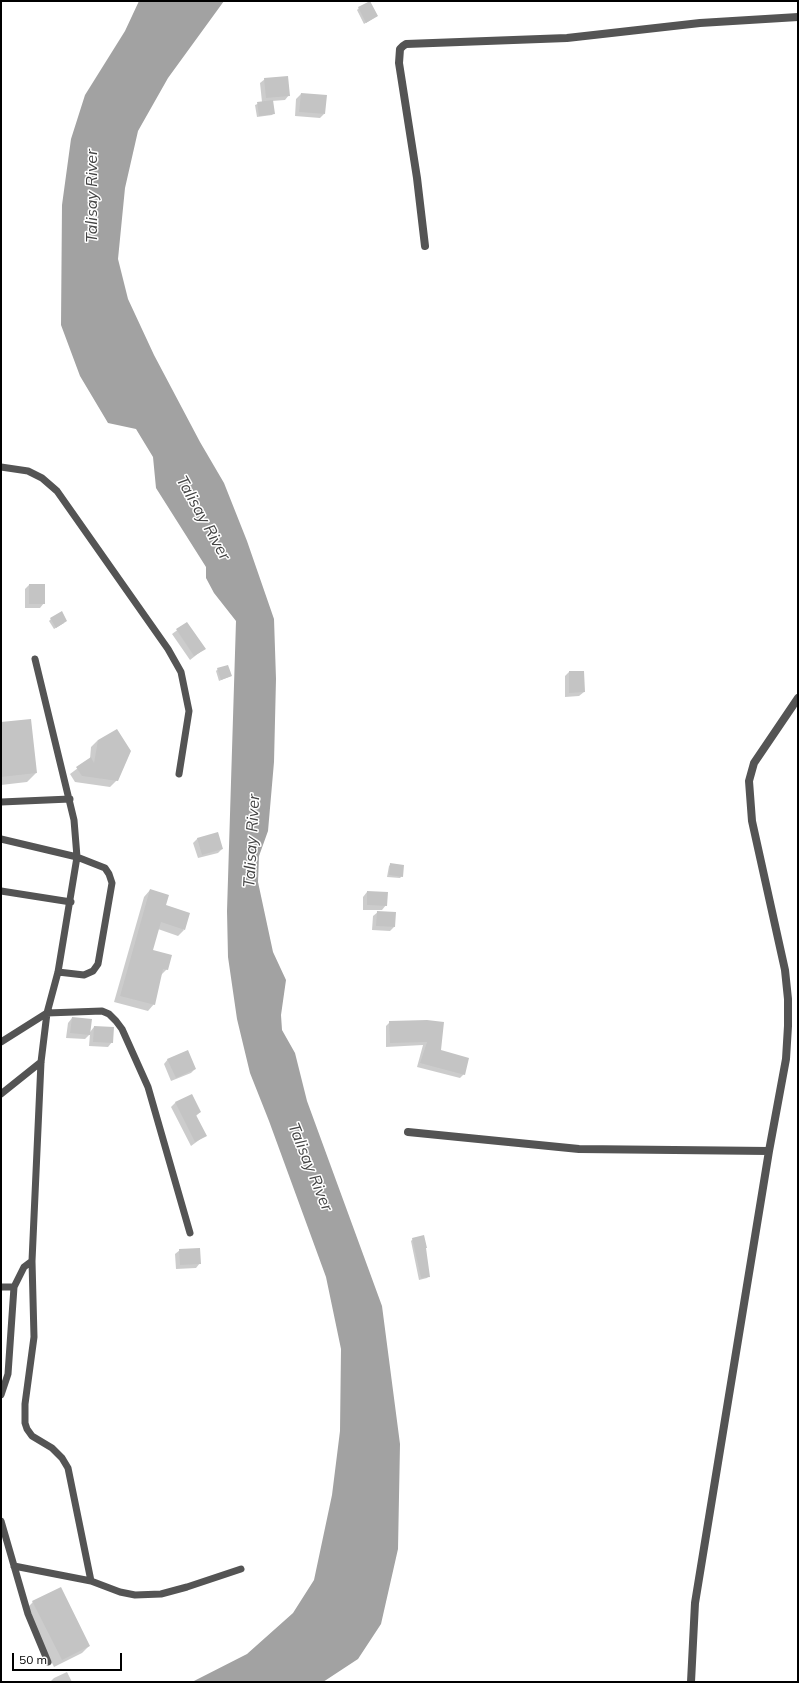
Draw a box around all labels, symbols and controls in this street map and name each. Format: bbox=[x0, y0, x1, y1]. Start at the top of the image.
water label: Talisay River bbox=[82, 149, 102, 243]
water label: Talisay River bbox=[172, 472, 234, 564]
water label: Talisay River bbox=[240, 794, 264, 888]
water label: Talisay River bbox=[284, 1120, 336, 1214]
scale bar bbox=[14, 1645, 124, 1671]
text: 50 m bbox=[19, 1652, 47, 1667]

